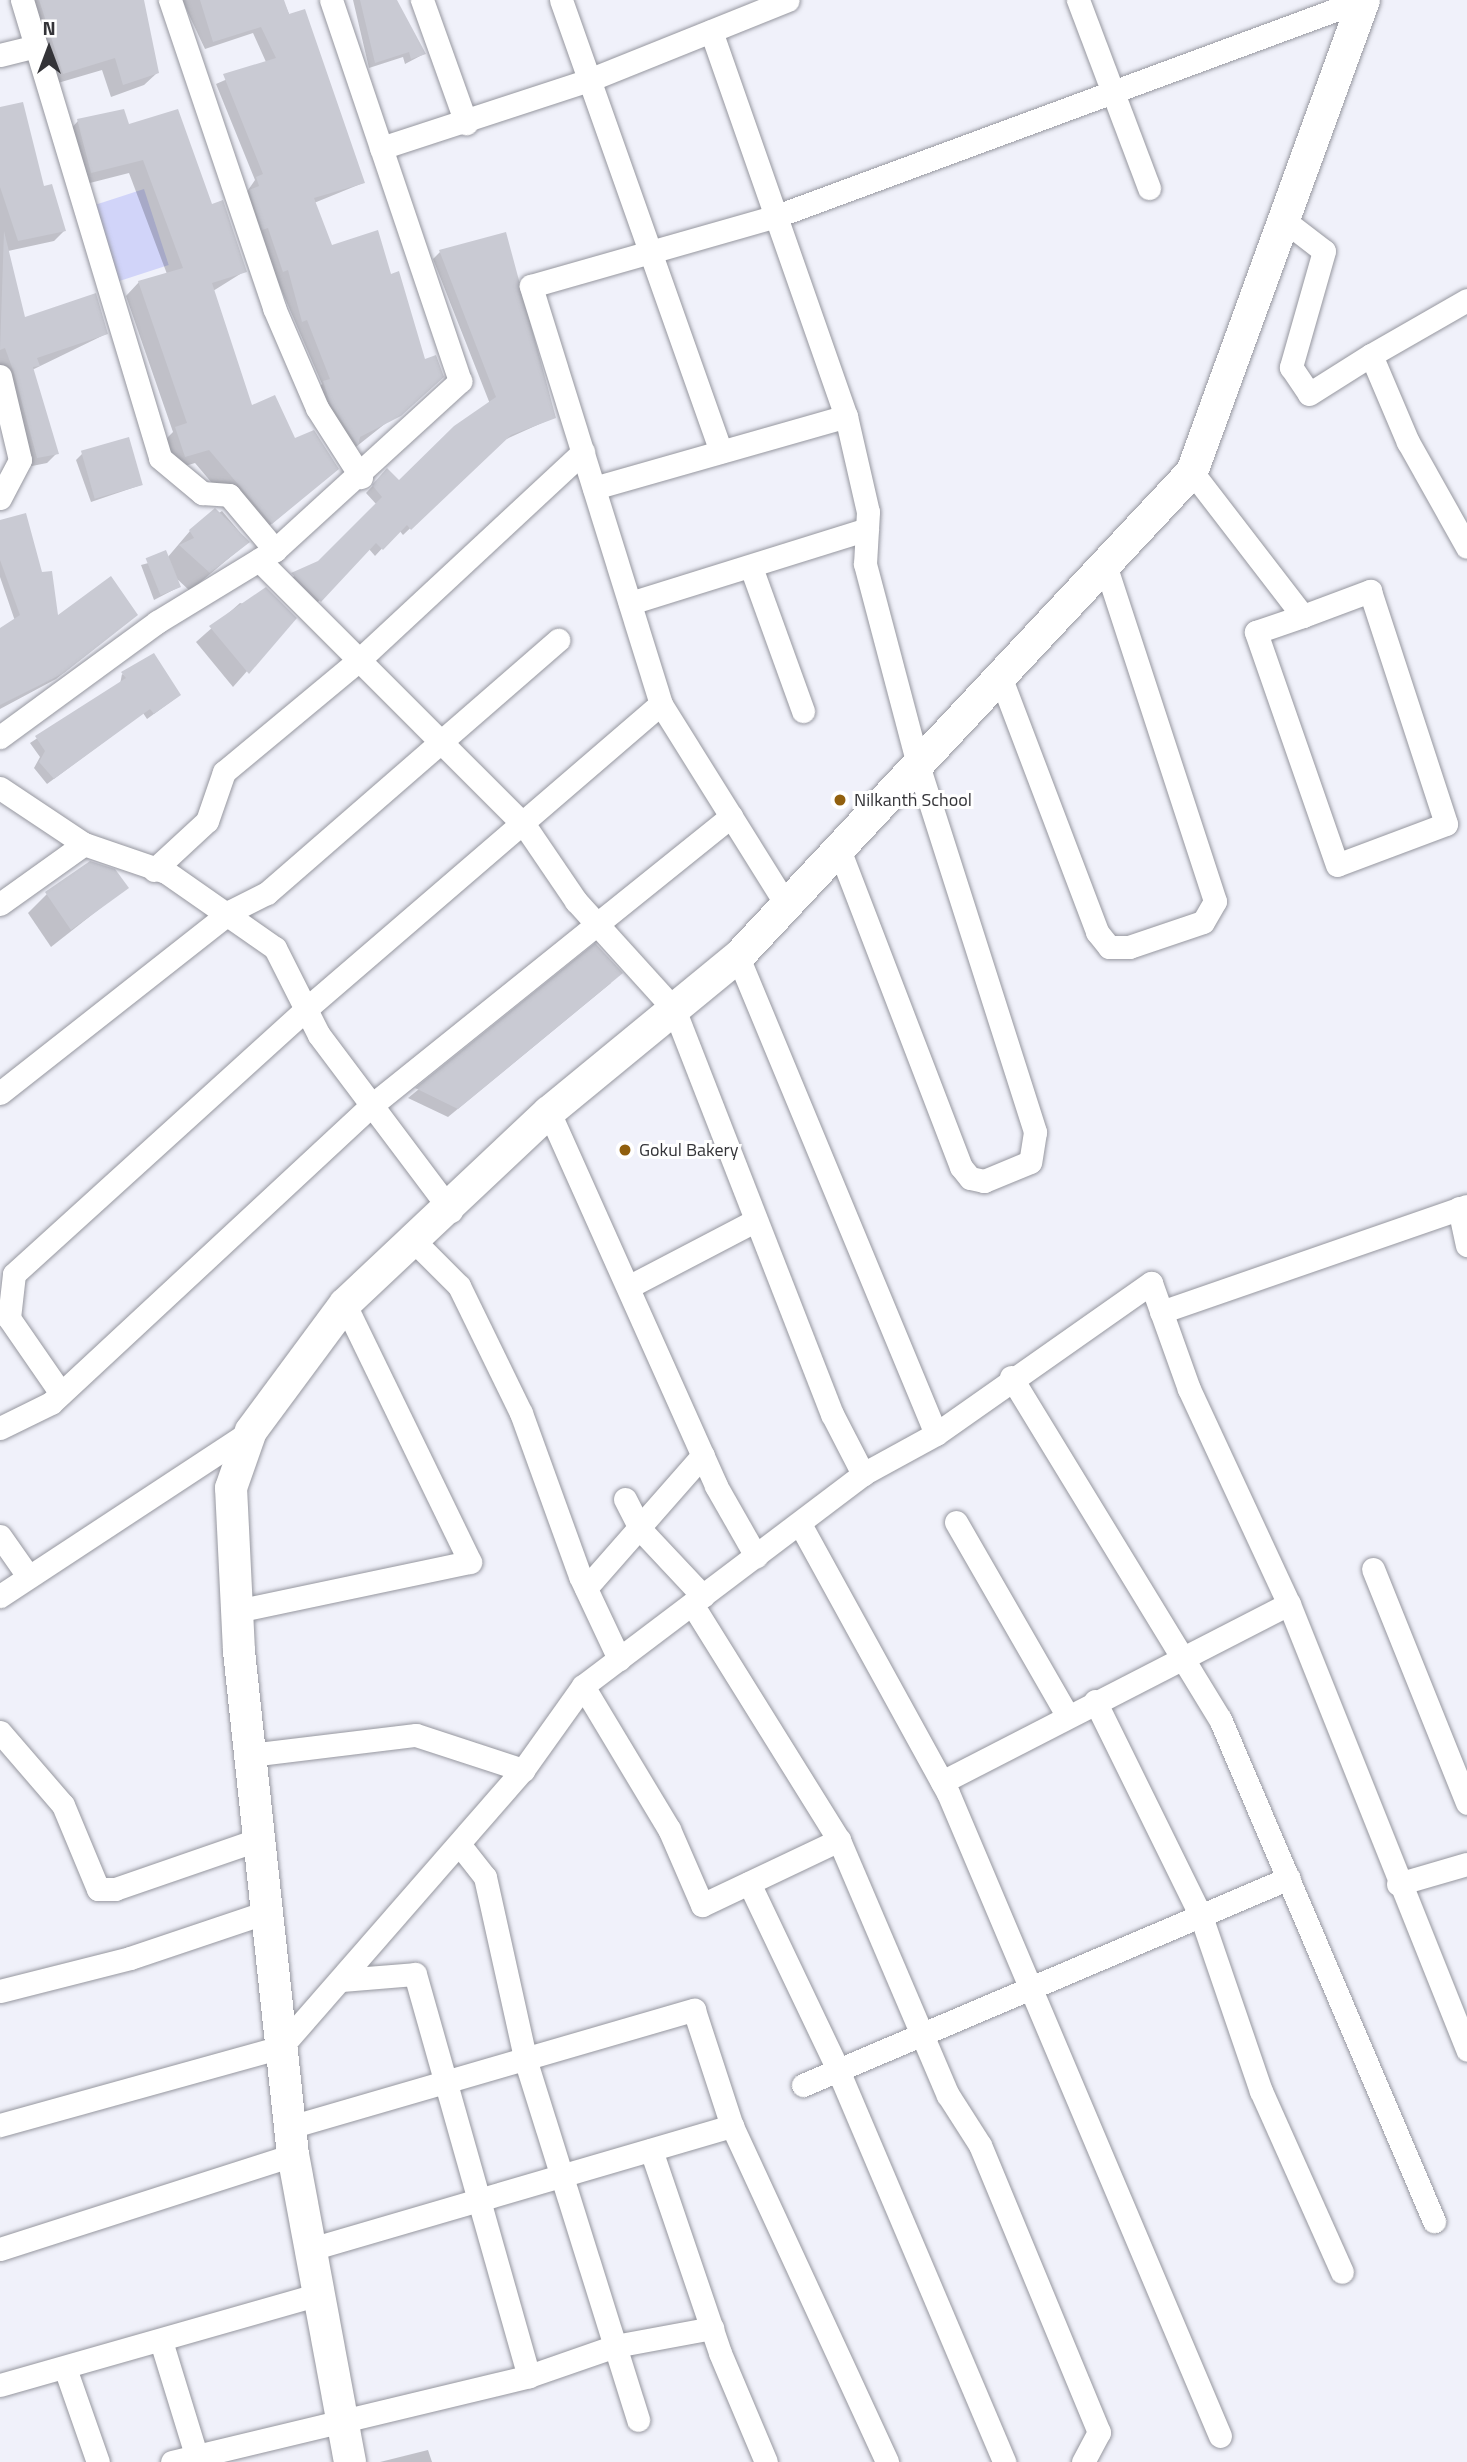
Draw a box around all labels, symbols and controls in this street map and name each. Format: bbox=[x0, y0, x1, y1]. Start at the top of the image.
text: N bbox=[42, 13, 56, 42]
north arrow bbox=[14, 14, 84, 84]
place label: Nilkanth School bbox=[854, 789, 972, 811]
marker: Nilkanth School bbox=[832, 792, 848, 808]
place label: Gokul Bakery bbox=[639, 1139, 738, 1161]
marker: Gokul Bakery bbox=[617, 1142, 633, 1158]

